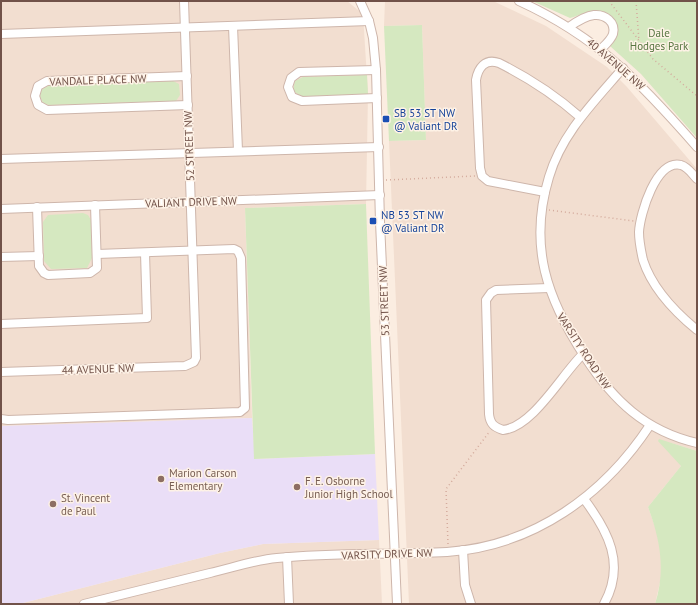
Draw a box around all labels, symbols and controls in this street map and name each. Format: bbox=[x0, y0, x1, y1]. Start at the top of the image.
park label: Dale Hodges Park bbox=[630, 26, 689, 53]
street label: 40 AVENUE NW bbox=[584, 35, 649, 94]
street label: VANDALE PLACE NW bbox=[48, 71, 148, 89]
place label: SB 53 ST NW @ Valiant DR bbox=[394, 106, 458, 133]
street label: 52 STREET NW bbox=[181, 110, 197, 181]
marker: SB 53 ST NW @ Valiant DR bbox=[381, 114, 391, 124]
street label: VALIANT DRIVE NW bbox=[144, 193, 238, 211]
place label: NB 53 ST NW @ Valiant DR bbox=[381, 208, 445, 235]
marker: NB 53 ST NW @ Valiant DR bbox=[368, 216, 378, 226]
street label: 53 STREET NW bbox=[376, 265, 392, 336]
street label: VARSITY ROAD NW bbox=[553, 309, 615, 393]
street label: 44 AVENUE NW bbox=[61, 361, 135, 377]
place label: Marion Carson Elementary bbox=[169, 466, 237, 493]
marker: Marion Carson Elementary bbox=[156, 474, 166, 484]
place label: F. E. Osborne Junior High School bbox=[304, 474, 393, 501]
marker: F. E. Osborne Junior High School bbox=[292, 482, 302, 492]
place label: St. Vincent de Paul bbox=[61, 491, 110, 518]
marker: St. Vincent de Paul bbox=[48, 499, 58, 509]
street label: VARSITY DRIVE NW bbox=[340, 545, 434, 563]

